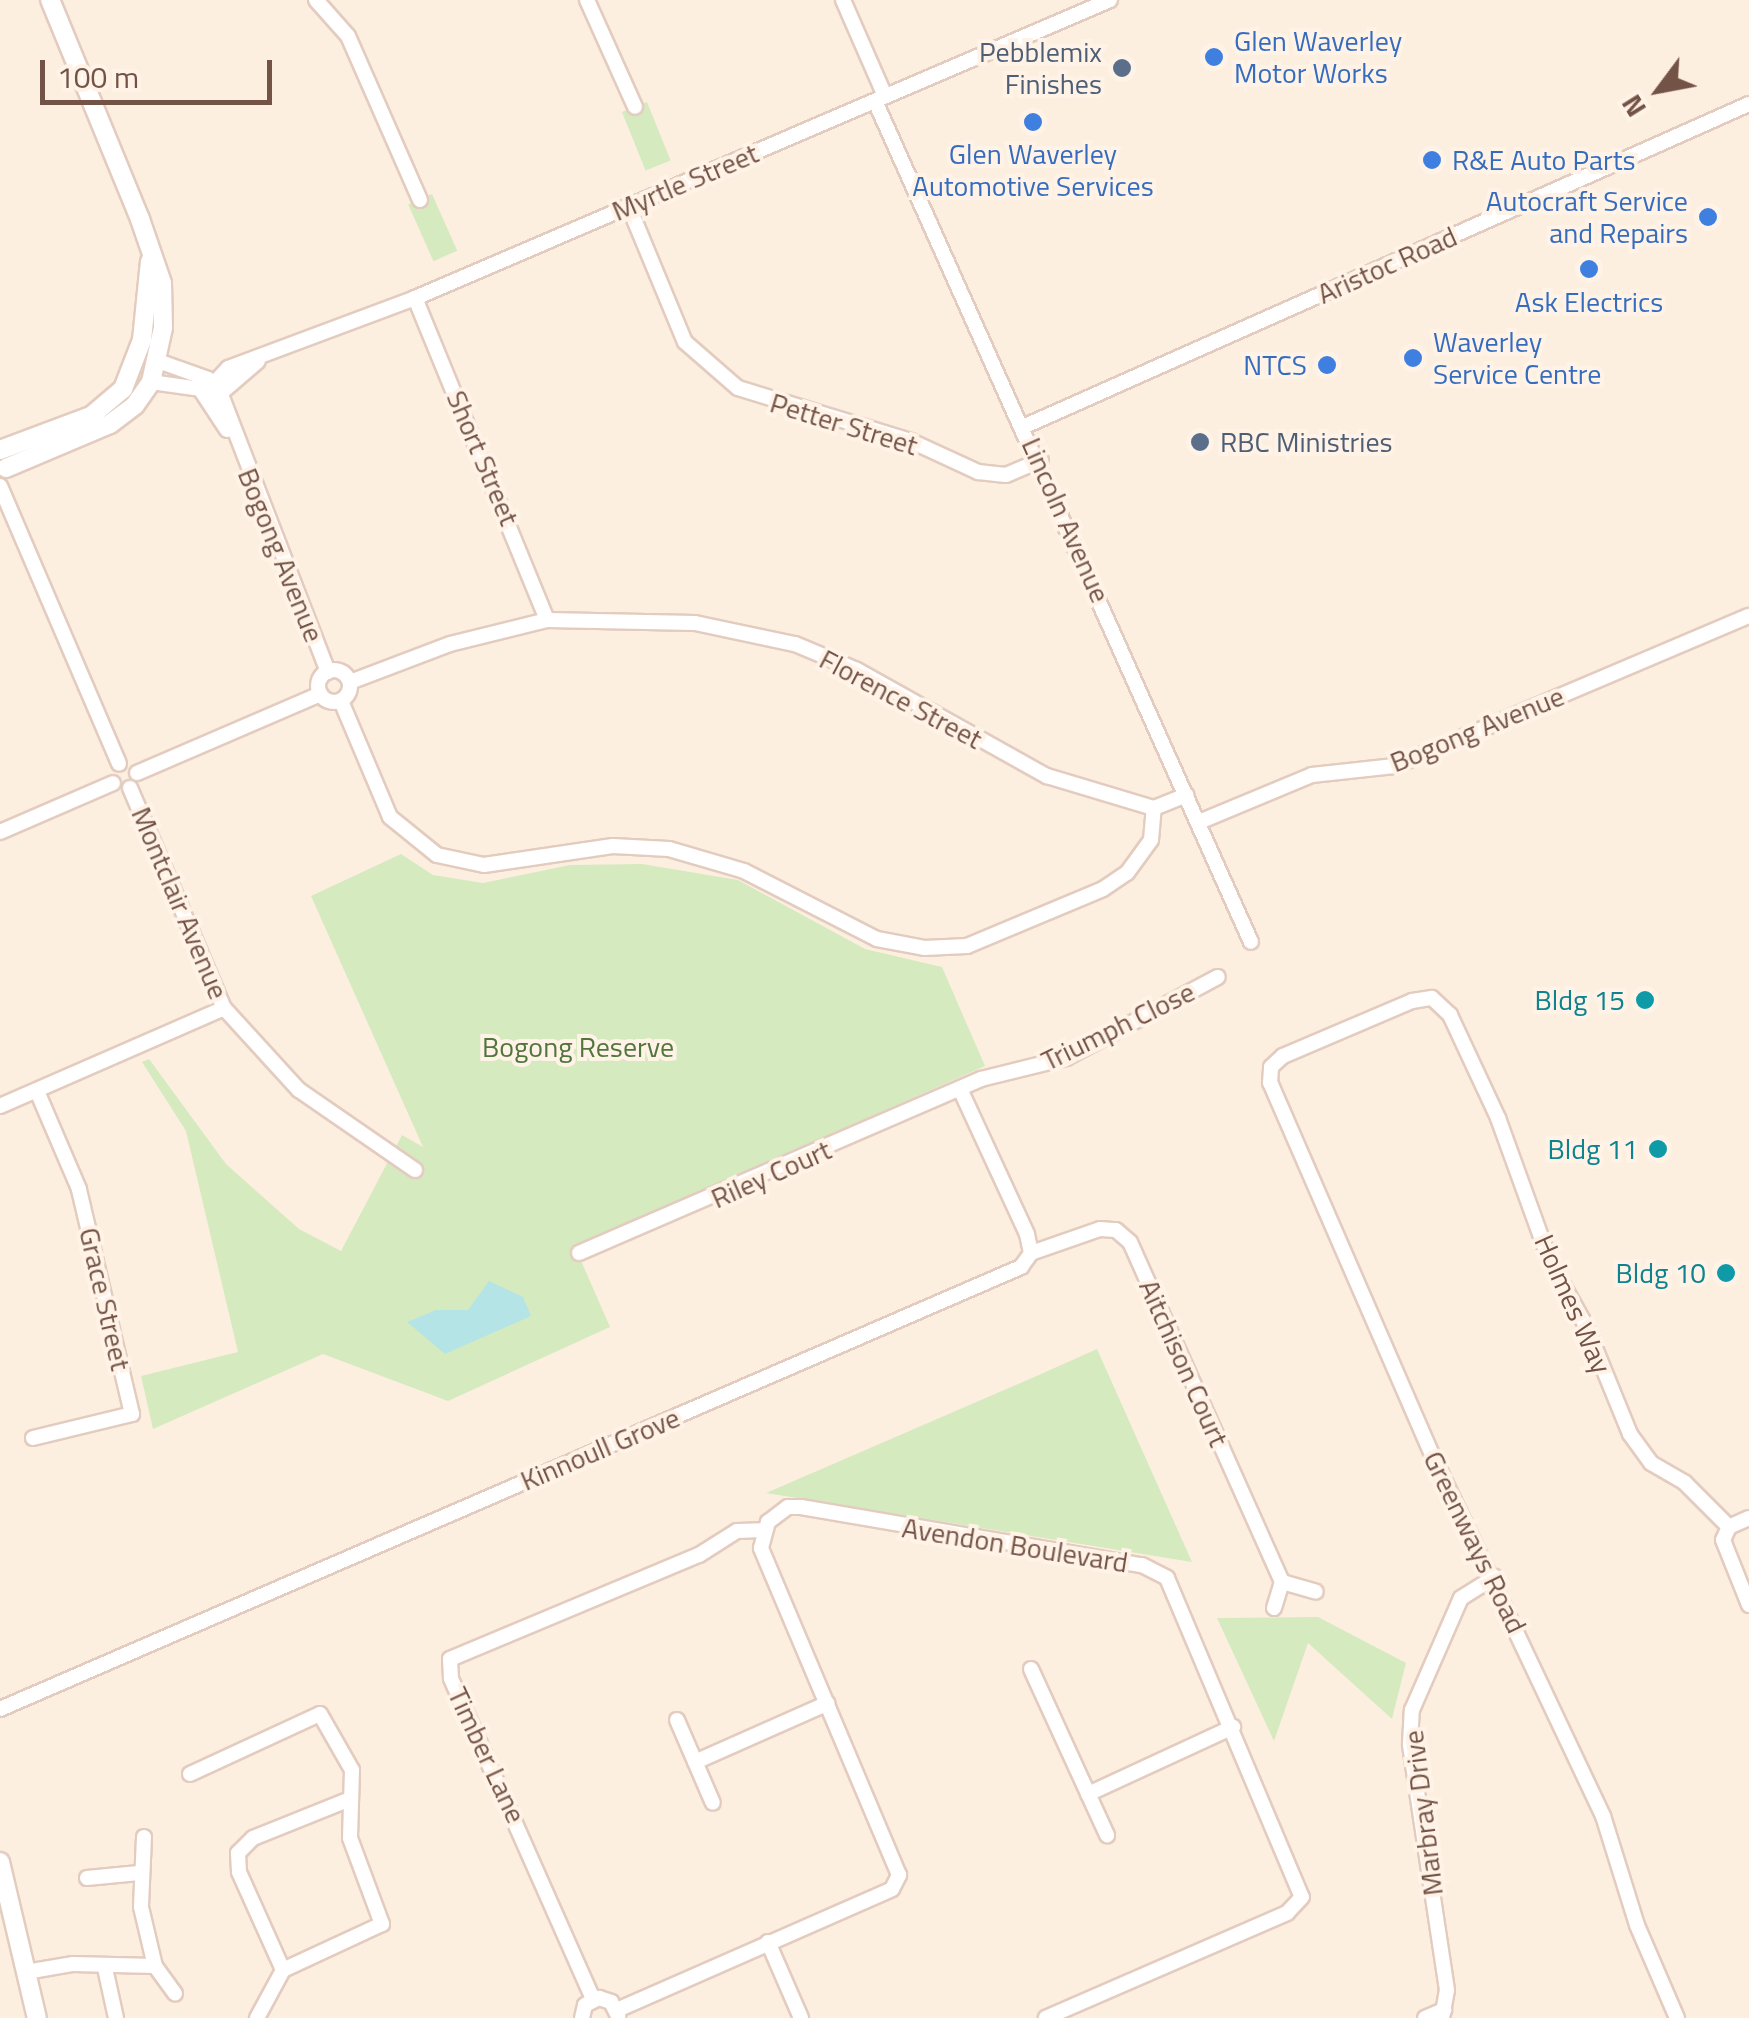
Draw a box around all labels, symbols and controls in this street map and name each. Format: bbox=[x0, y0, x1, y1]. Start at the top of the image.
place label: Glen Waverley Motor Works bbox=[1234, 24, 1402, 90]
place label: Pebblemix Finishes bbox=[979, 35, 1102, 101]
scale bar bbox=[45, 40, 278, 102]
north arrow bbox=[1609, 40, 1709, 140]
marker: Glen Waverley Motor Works bbox=[1203, 46, 1225, 68]
text: 100 m bbox=[57, 54, 139, 100]
marker: Pebblemix Finishes bbox=[1111, 57, 1133, 79]
text: N bbox=[1610, 87, 1657, 126]
marker: Glen Waverley Automotive Services bbox=[1022, 111, 1044, 133]
street label: Myrtle Street bbox=[607, 136, 763, 228]
place label: Glen Waverley Automotive Services bbox=[912, 137, 1154, 203]
place label: R&E Auto Parts bbox=[1452, 143, 1636, 177]
marker: R&E Auto Parts bbox=[1421, 149, 1443, 171]
place label: Autocraft Service and Repairs bbox=[1486, 184, 1688, 250]
marker: Autocraft Service and Repairs bbox=[1697, 206, 1719, 228]
street label: Aristoc Road bbox=[1312, 219, 1462, 311]
marker: Ask Electrics bbox=[1578, 258, 1600, 280]
place label: Ask Electrics bbox=[1515, 285, 1663, 319]
place label: Waverley Service Centre bbox=[1433, 325, 1601, 391]
marker: Waverley Service Centre bbox=[1402, 347, 1424, 369]
place label: NTCS bbox=[1243, 348, 1307, 382]
marker: NTCS bbox=[1316, 354, 1338, 376]
street label: Short Street bbox=[440, 386, 526, 530]
street label: Petter Street bbox=[766, 386, 922, 462]
place label: RBC Ministries bbox=[1220, 425, 1393, 459]
marker: RBC Ministries bbox=[1189, 431, 1211, 453]
street label: Lincoln Avenue bbox=[1015, 432, 1117, 608]
street label: Bogong Avenue bbox=[231, 463, 331, 647]
street label: Florence Street bbox=[814, 642, 988, 756]
street label: Bogong Avenue bbox=[1385, 679, 1569, 779]
street label: Montclair Avenue bbox=[124, 802, 236, 1004]
street label: Triumph Close bbox=[1036, 975, 1200, 1077]
place label: Bldg 15 bbox=[1535, 983, 1625, 1017]
marker: Bldg 15 bbox=[1634, 989, 1656, 1011]
park label: Bogong Reserve bbox=[482, 1030, 674, 1064]
place label: Bldg 11 bbox=[1548, 1132, 1638, 1166]
street label: Riley Court bbox=[706, 1133, 836, 1215]
marker: Bldg 11 bbox=[1647, 1138, 1669, 1160]
street label: Grace Street bbox=[72, 1224, 138, 1374]
street label: Holmes Way bbox=[1527, 1229, 1619, 1379]
place label: Bldg 10 bbox=[1616, 1256, 1706, 1290]
marker: Bldg 10 bbox=[1715, 1262, 1737, 1284]
street label: Aitchison Court bbox=[1132, 1274, 1236, 1452]
street label: Kinnoull Grove bbox=[515, 1400, 685, 1498]
street label: Greenways Road bbox=[1416, 1446, 1534, 1638]
street label: Avendon Boulevard bbox=[900, 1511, 1130, 1579]
street label: Timber Lane bbox=[441, 1682, 533, 1828]
street label: Marbray Drive bbox=[1396, 1728, 1450, 1898]

